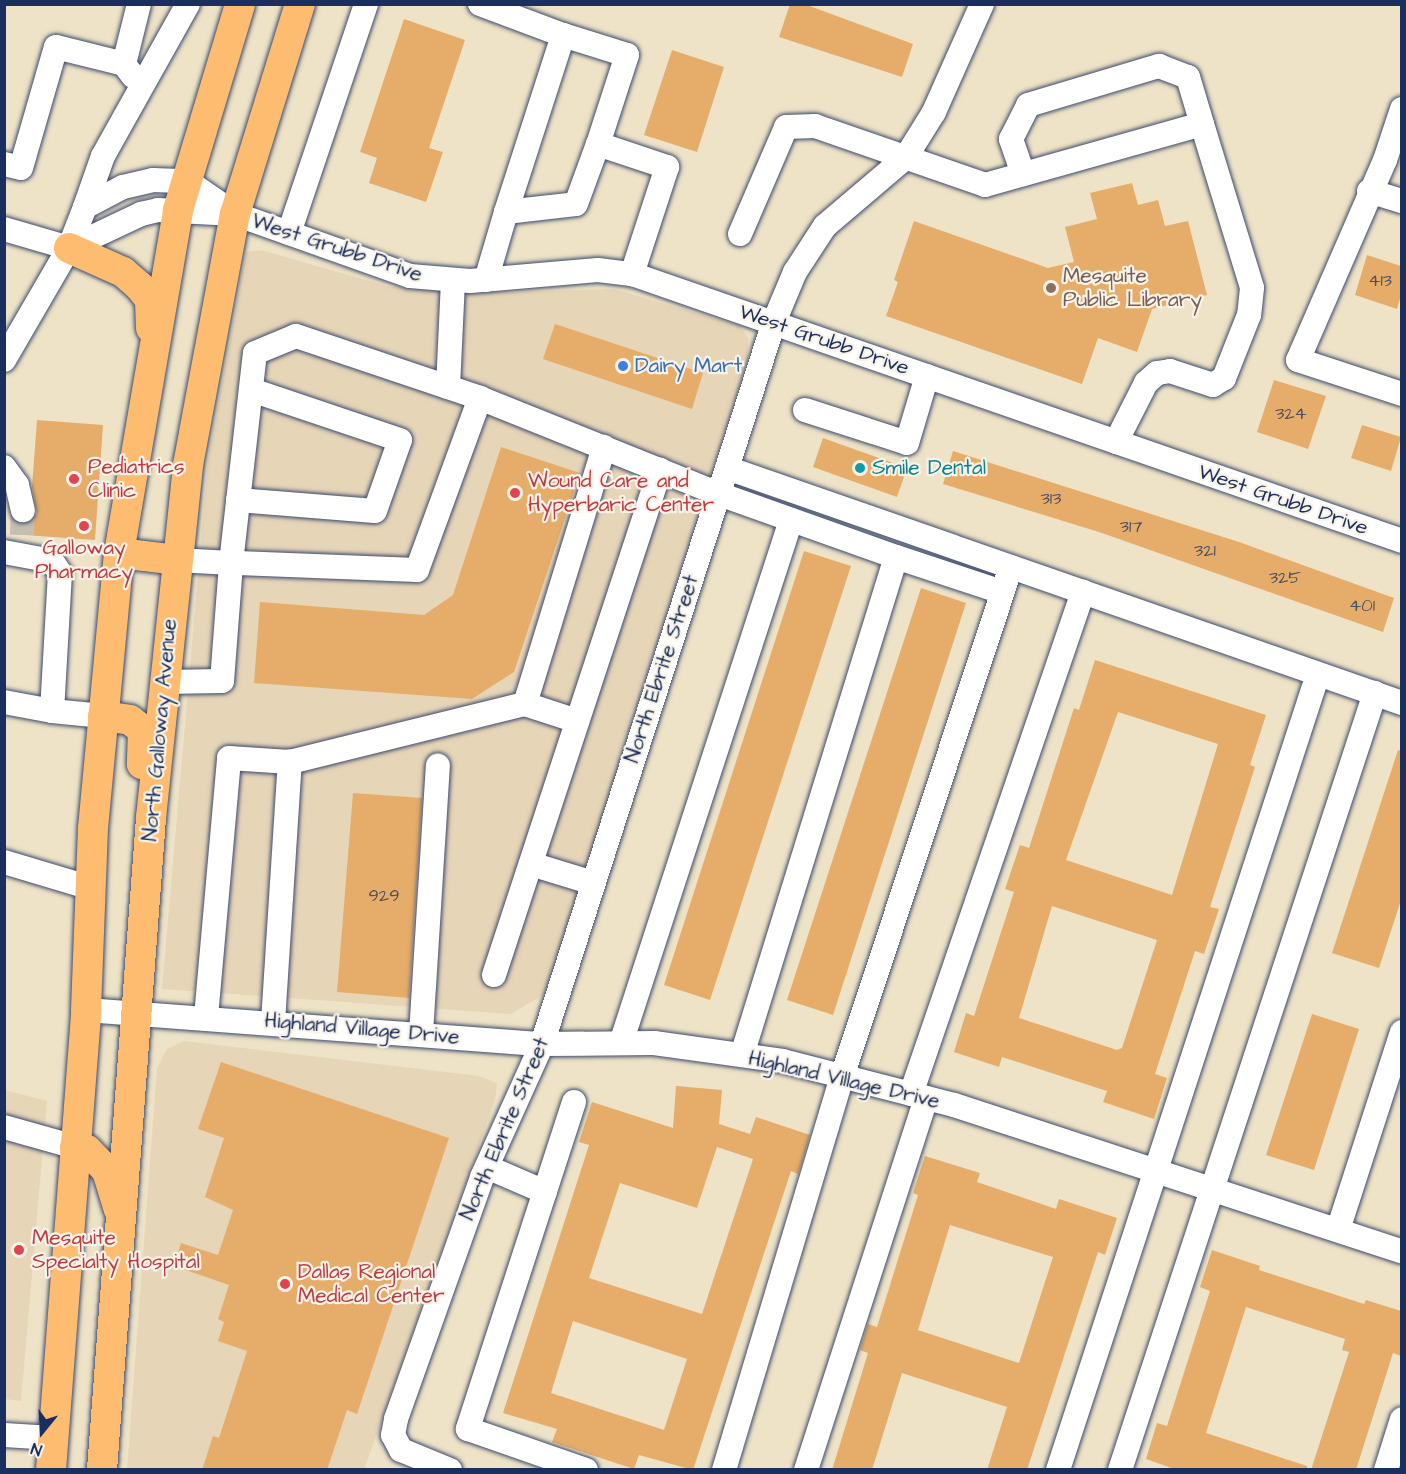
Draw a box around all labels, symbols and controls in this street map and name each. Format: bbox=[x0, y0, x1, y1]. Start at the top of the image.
street label: West Grubb Drive bbox=[248, 209, 426, 287]
place label: Mesquite Public Library bbox=[1063, 263, 1202, 313]
house number: 413 bbox=[1368, 270, 1392, 292]
marker: Mesquite Public Library bbox=[1044, 281, 1058, 295]
street label: West Grubb Drive bbox=[736, 299, 912, 381]
place label: Dairy Mart bbox=[635, 353, 742, 379]
marker: Dairy Mart bbox=[616, 359, 630, 373]
house number: 324 bbox=[1275, 403, 1307, 425]
place label: Pediatrics Clinic bbox=[88, 454, 184, 504]
place label: Smile Dental bbox=[872, 455, 986, 481]
street label: West Grubb Drive bbox=[1195, 459, 1371, 541]
marker: Smile Dental bbox=[853, 461, 867, 475]
place label: Wound Care and Hyperbaric Center bbox=[528, 468, 714, 518]
marker: Pediatrics Clinic bbox=[65, 470, 83, 488]
marker: Wound Care and Hyperbaric Center bbox=[506, 484, 524, 502]
house number: 313 bbox=[1041, 488, 1061, 510]
house number: 317 bbox=[1120, 516, 1142, 538]
marker: Galloway Pharmacy bbox=[77, 519, 91, 533]
place label: Galloway Pharmacy bbox=[35, 535, 133, 585]
house number: 321 bbox=[1194, 540, 1216, 562]
house number: 325 bbox=[1269, 567, 1301, 589]
street label: North Ebrite Street bbox=[620, 572, 704, 766]
house number: 401 bbox=[1349, 595, 1375, 617]
street label: North Galloway Avenue bbox=[138, 618, 182, 842]
house number: 929 bbox=[369, 885, 399, 907]
street label: Highland Village Drive bbox=[263, 1008, 461, 1050]
street label: North Ebrite Street bbox=[455, 1034, 555, 1224]
street label: Highland Village Drive bbox=[746, 1046, 942, 1114]
place label: Mesquite Specialty Hospital bbox=[32, 1225, 200, 1275]
marker: Mesquite Specialty Hospital bbox=[10, 1241, 28, 1259]
place label: Dallas Regional Medical Center bbox=[298, 1259, 445, 1309]
marker: Dallas Regional Medical Center bbox=[276, 1275, 294, 1293]
north arrow bbox=[12, 1402, 72, 1462]
text: N bbox=[28, 1437, 45, 1461]

